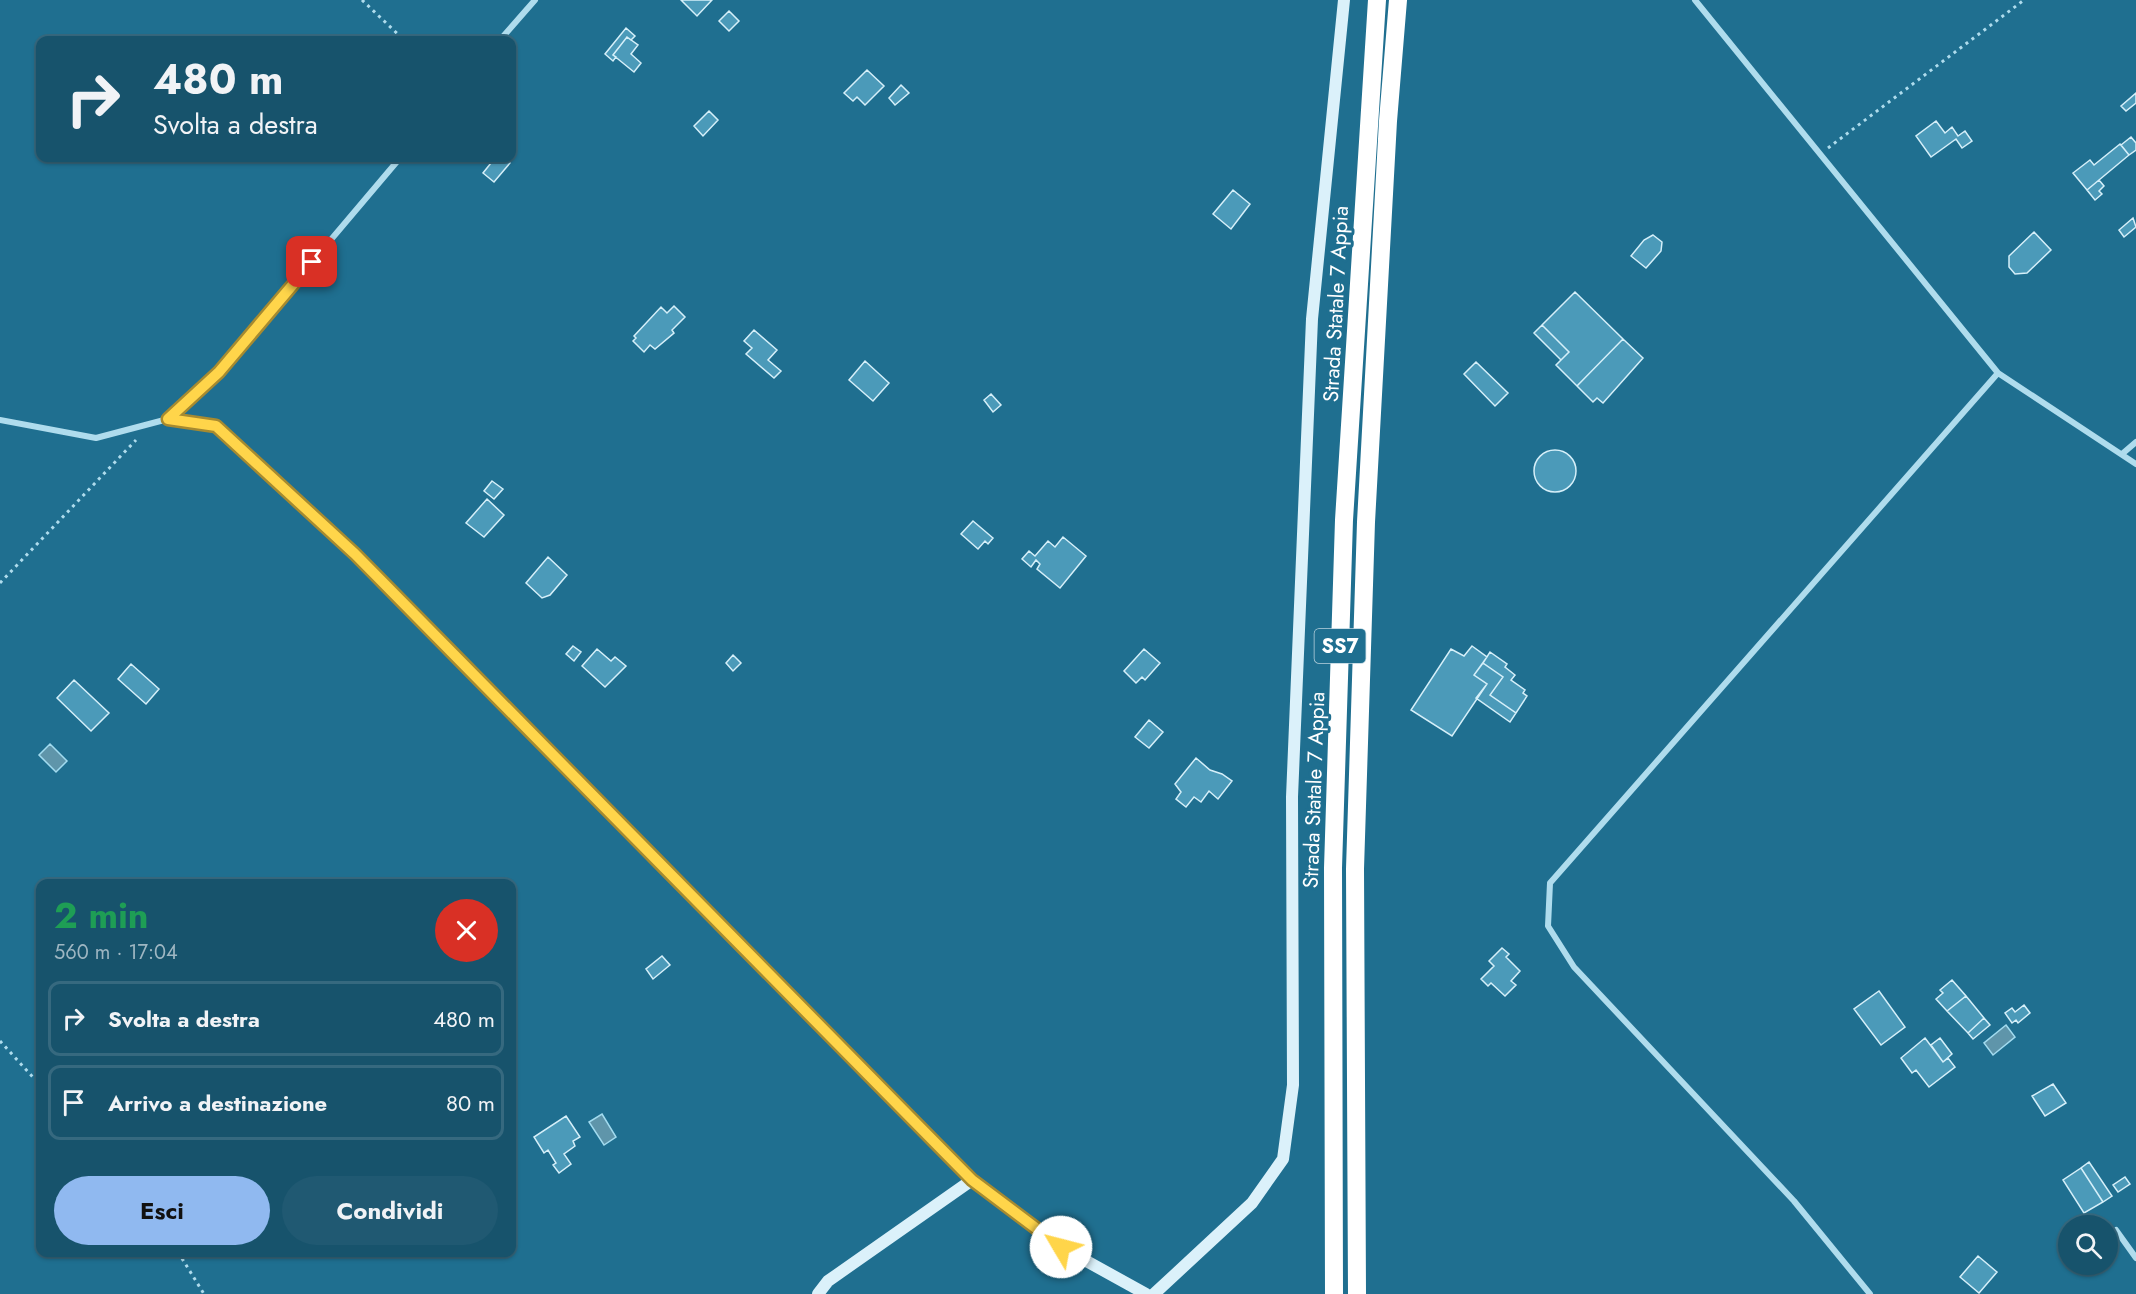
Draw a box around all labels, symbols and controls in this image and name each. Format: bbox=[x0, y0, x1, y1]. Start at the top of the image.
text: 480 m bbox=[153, 49, 284, 110]
icon: right bbox=[54, 60, 132, 138]
text: Svolta a destra bbox=[153, 105, 318, 144]
street label: Strada Statale 7 Appia bbox=[1316, 205, 1356, 403]
pin bbox=[286, 236, 337, 287]
icon: arrive bbox=[295, 245, 328, 278]
road number: SS7 bbox=[1314, 629, 1366, 663]
street label: Strada Statale 7 Appia bbox=[1296, 691, 1332, 889]
text: 2 min bbox=[54, 889, 149, 941]
button: close bbox=[435, 899, 498, 962]
text: 560 m · 17:04 bbox=[54, 938, 178, 967]
icon: right bbox=[57, 1002, 90, 1035]
text: Svolta a destra bbox=[108, 1003, 260, 1035]
text: 480 m bbox=[433, 1003, 495, 1035]
icon: arrive bbox=[57, 1086, 90, 1119]
text: Arrivo a destinazione bbox=[108, 1087, 327, 1119]
text: 80 m bbox=[446, 1087, 495, 1119]
button: Esci bbox=[54, 1176, 270, 1245]
button: Condividi bbox=[282, 1176, 498, 1245]
position arrow bbox=[1029, 1215, 1093, 1279]
map controls bbox=[2058, 1215, 2118, 1275]
button: search bbox=[2058, 1215, 2118, 1275]

